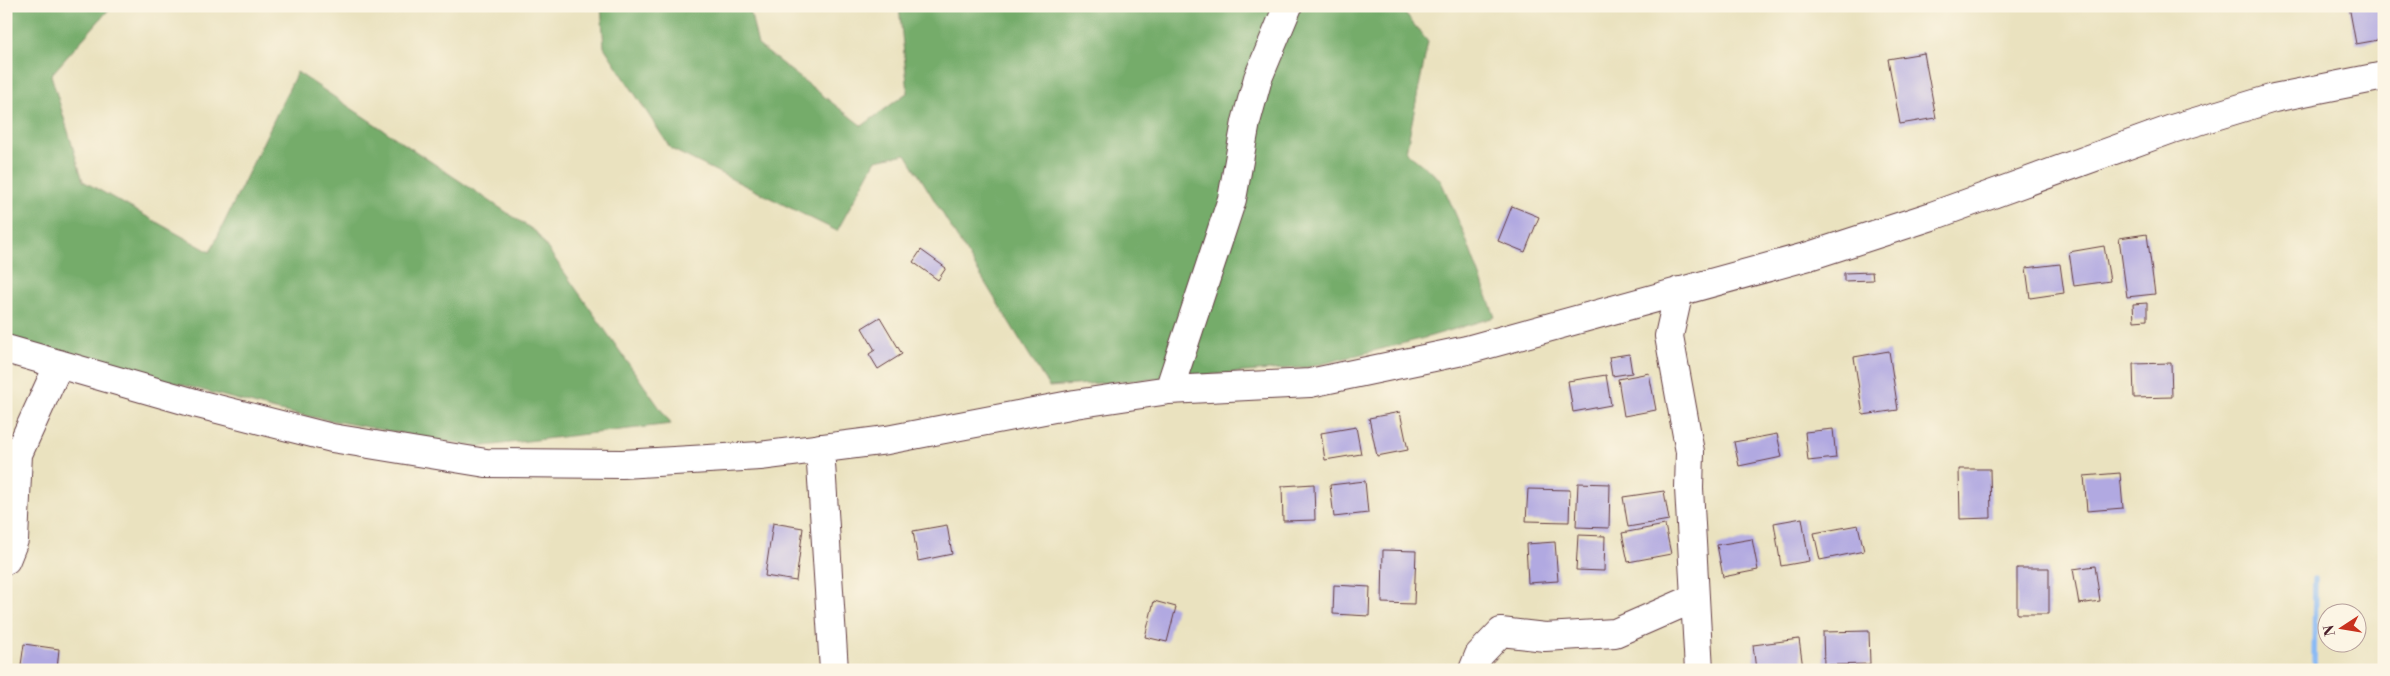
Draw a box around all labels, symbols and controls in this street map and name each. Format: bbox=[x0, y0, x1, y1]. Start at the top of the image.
north arrow bbox=[2318, 604, 2368, 654]
text: N bbox=[2320, 623, 2340, 638]

